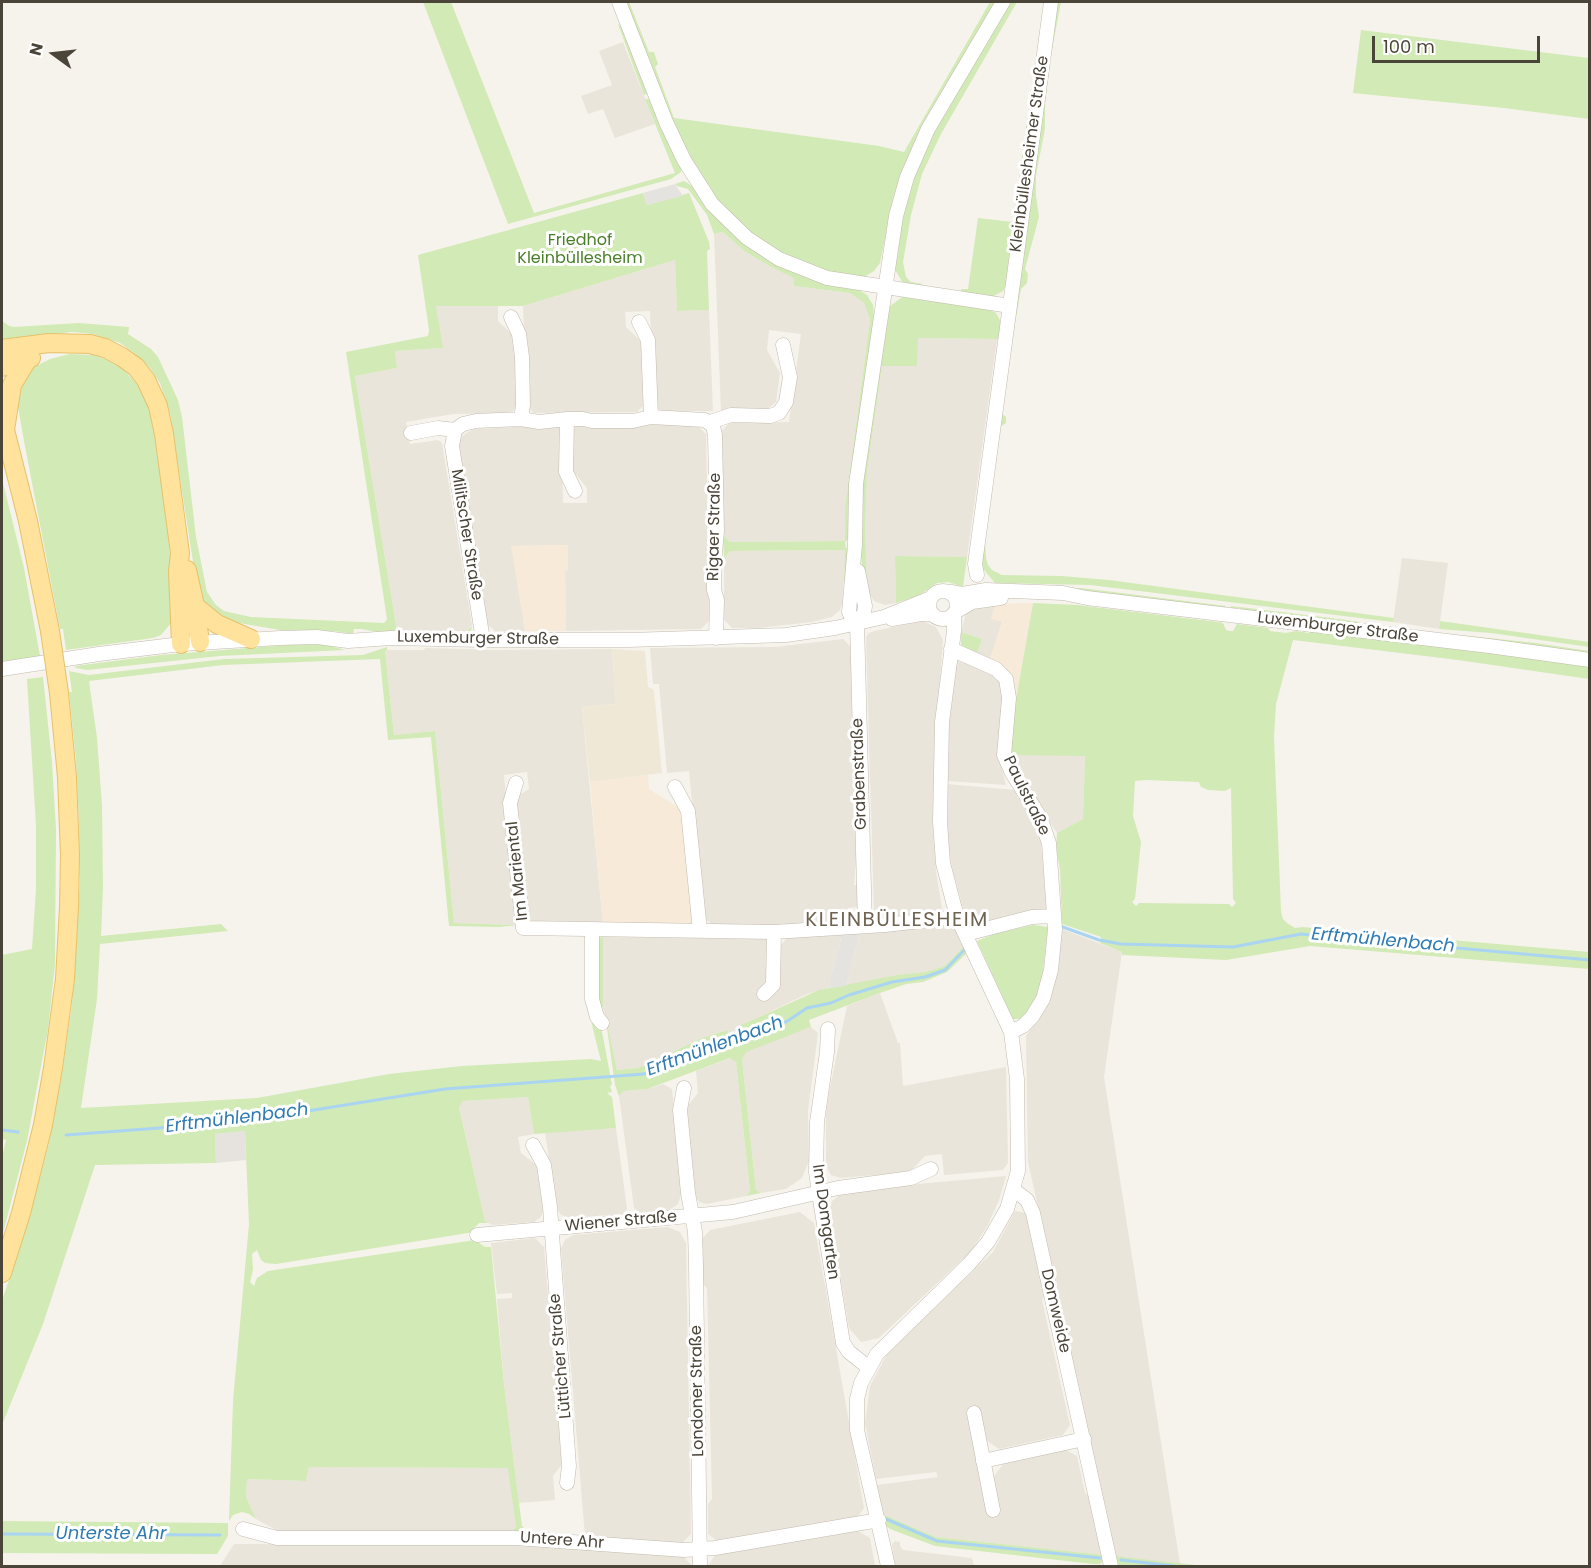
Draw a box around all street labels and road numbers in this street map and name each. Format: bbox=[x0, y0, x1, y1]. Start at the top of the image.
street label: Kleinbüllesheimer Straße bbox=[1007, 54, 1053, 254]
street label: Militscher Straße bbox=[446, 468, 486, 602]
street label: Rigaer Straße bbox=[704, 473, 726, 581]
street label: Luxemburger Straße bbox=[1256, 609, 1420, 647]
street label: Luxemburger Straße bbox=[397, 628, 559, 650]
street label: Grabenstraße bbox=[848, 718, 872, 830]
street label: Paulstraße bbox=[999, 753, 1053, 839]
street label: Im Mariental bbox=[503, 820, 533, 922]
street label: Im Domgarten bbox=[807, 1163, 843, 1281]
street label: Wiener Straße bbox=[564, 1208, 678, 1236]
street label: Domweide bbox=[1036, 1267, 1074, 1355]
street label: Lütticher Straße bbox=[546, 1293, 576, 1419]
street label: Londoner Straße bbox=[687, 1325, 709, 1457]
street label: Untere Ahr bbox=[519, 1528, 605, 1554]

